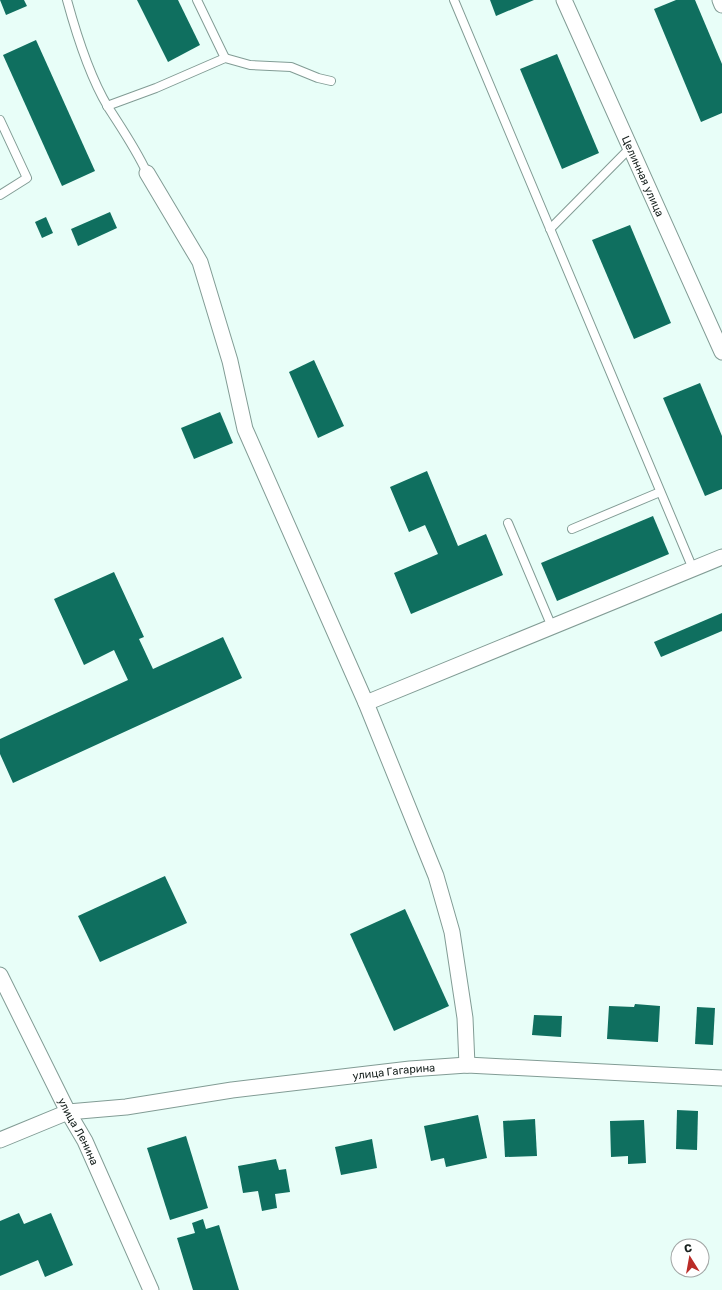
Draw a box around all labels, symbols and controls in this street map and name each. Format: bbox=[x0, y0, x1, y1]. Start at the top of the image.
street label: Целинная улица bbox=[619, 134, 667, 218]
street label: улица Гагарина bbox=[352, 1061, 436, 1082]
street label: улица Ленина bbox=[55, 1095, 101, 1167]
north arrow bbox=[670, 1238, 710, 1278]
text: С bbox=[683, 1242, 693, 1256]

